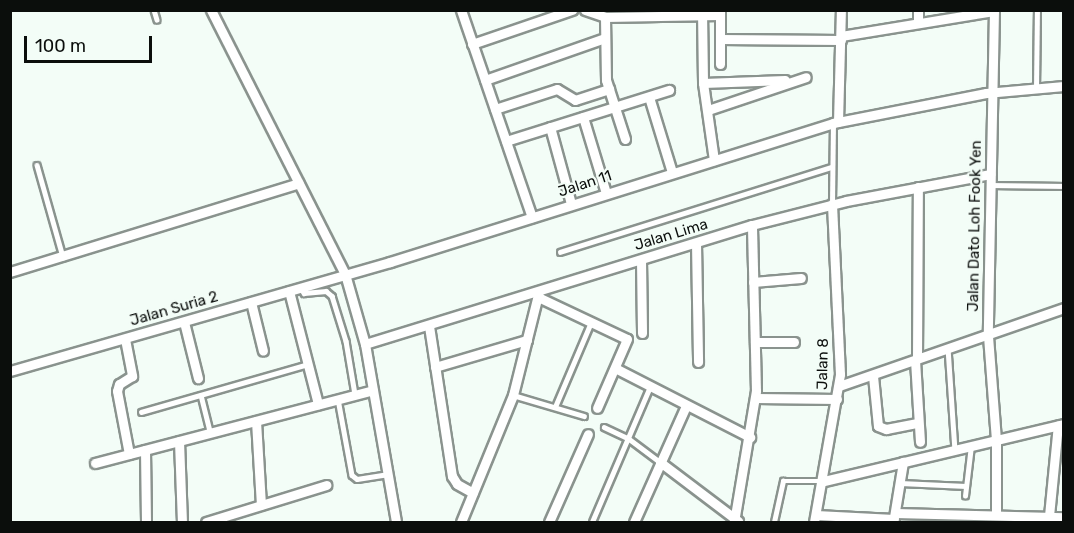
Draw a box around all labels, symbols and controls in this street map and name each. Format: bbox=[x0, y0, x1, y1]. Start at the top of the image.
scale bar bbox=[27, 24, 154, 62]
text: 100 m bbox=[35, 35, 86, 57]
street label: Jalan Dato Loh Fook Yen bbox=[965, 140, 985, 312]
street label: Jalan 11 bbox=[556, 167, 614, 201]
street label: Jalan Lima bbox=[632, 215, 710, 255]
street label: Jalan Suria 2 bbox=[128, 288, 220, 330]
street label: Jalan 8 bbox=[814, 338, 832, 390]

